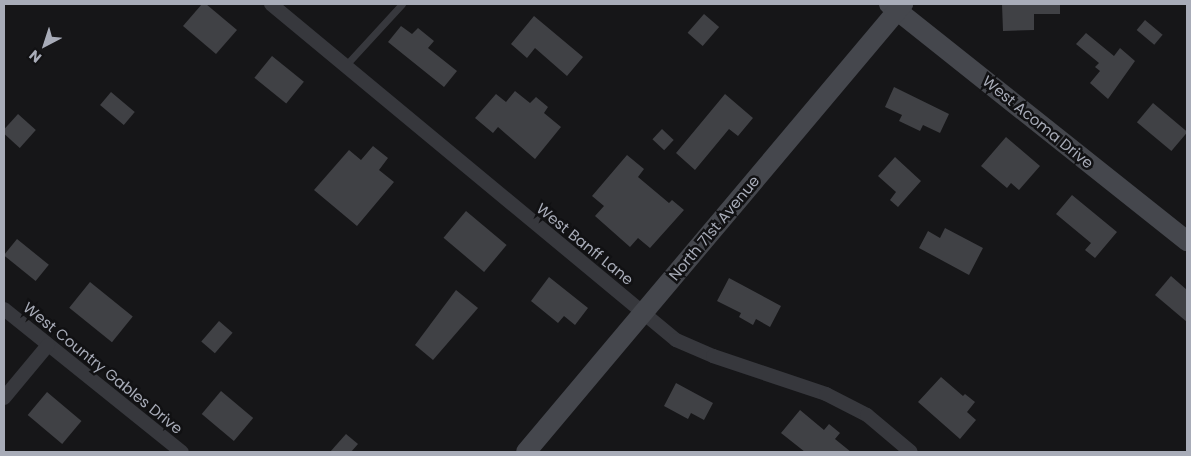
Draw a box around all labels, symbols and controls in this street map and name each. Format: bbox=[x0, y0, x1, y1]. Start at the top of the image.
north arrow bbox=[20, 20, 70, 70]
text: N bbox=[25, 45, 46, 68]
street label: West Acoma Drive bbox=[979, 72, 1097, 172]
street label: North 71st Avenue bbox=[665, 172, 763, 284]
street label: West Banff Lane bbox=[533, 199, 637, 289]
street label: West Country Gables Drive bbox=[20, 298, 186, 438]

